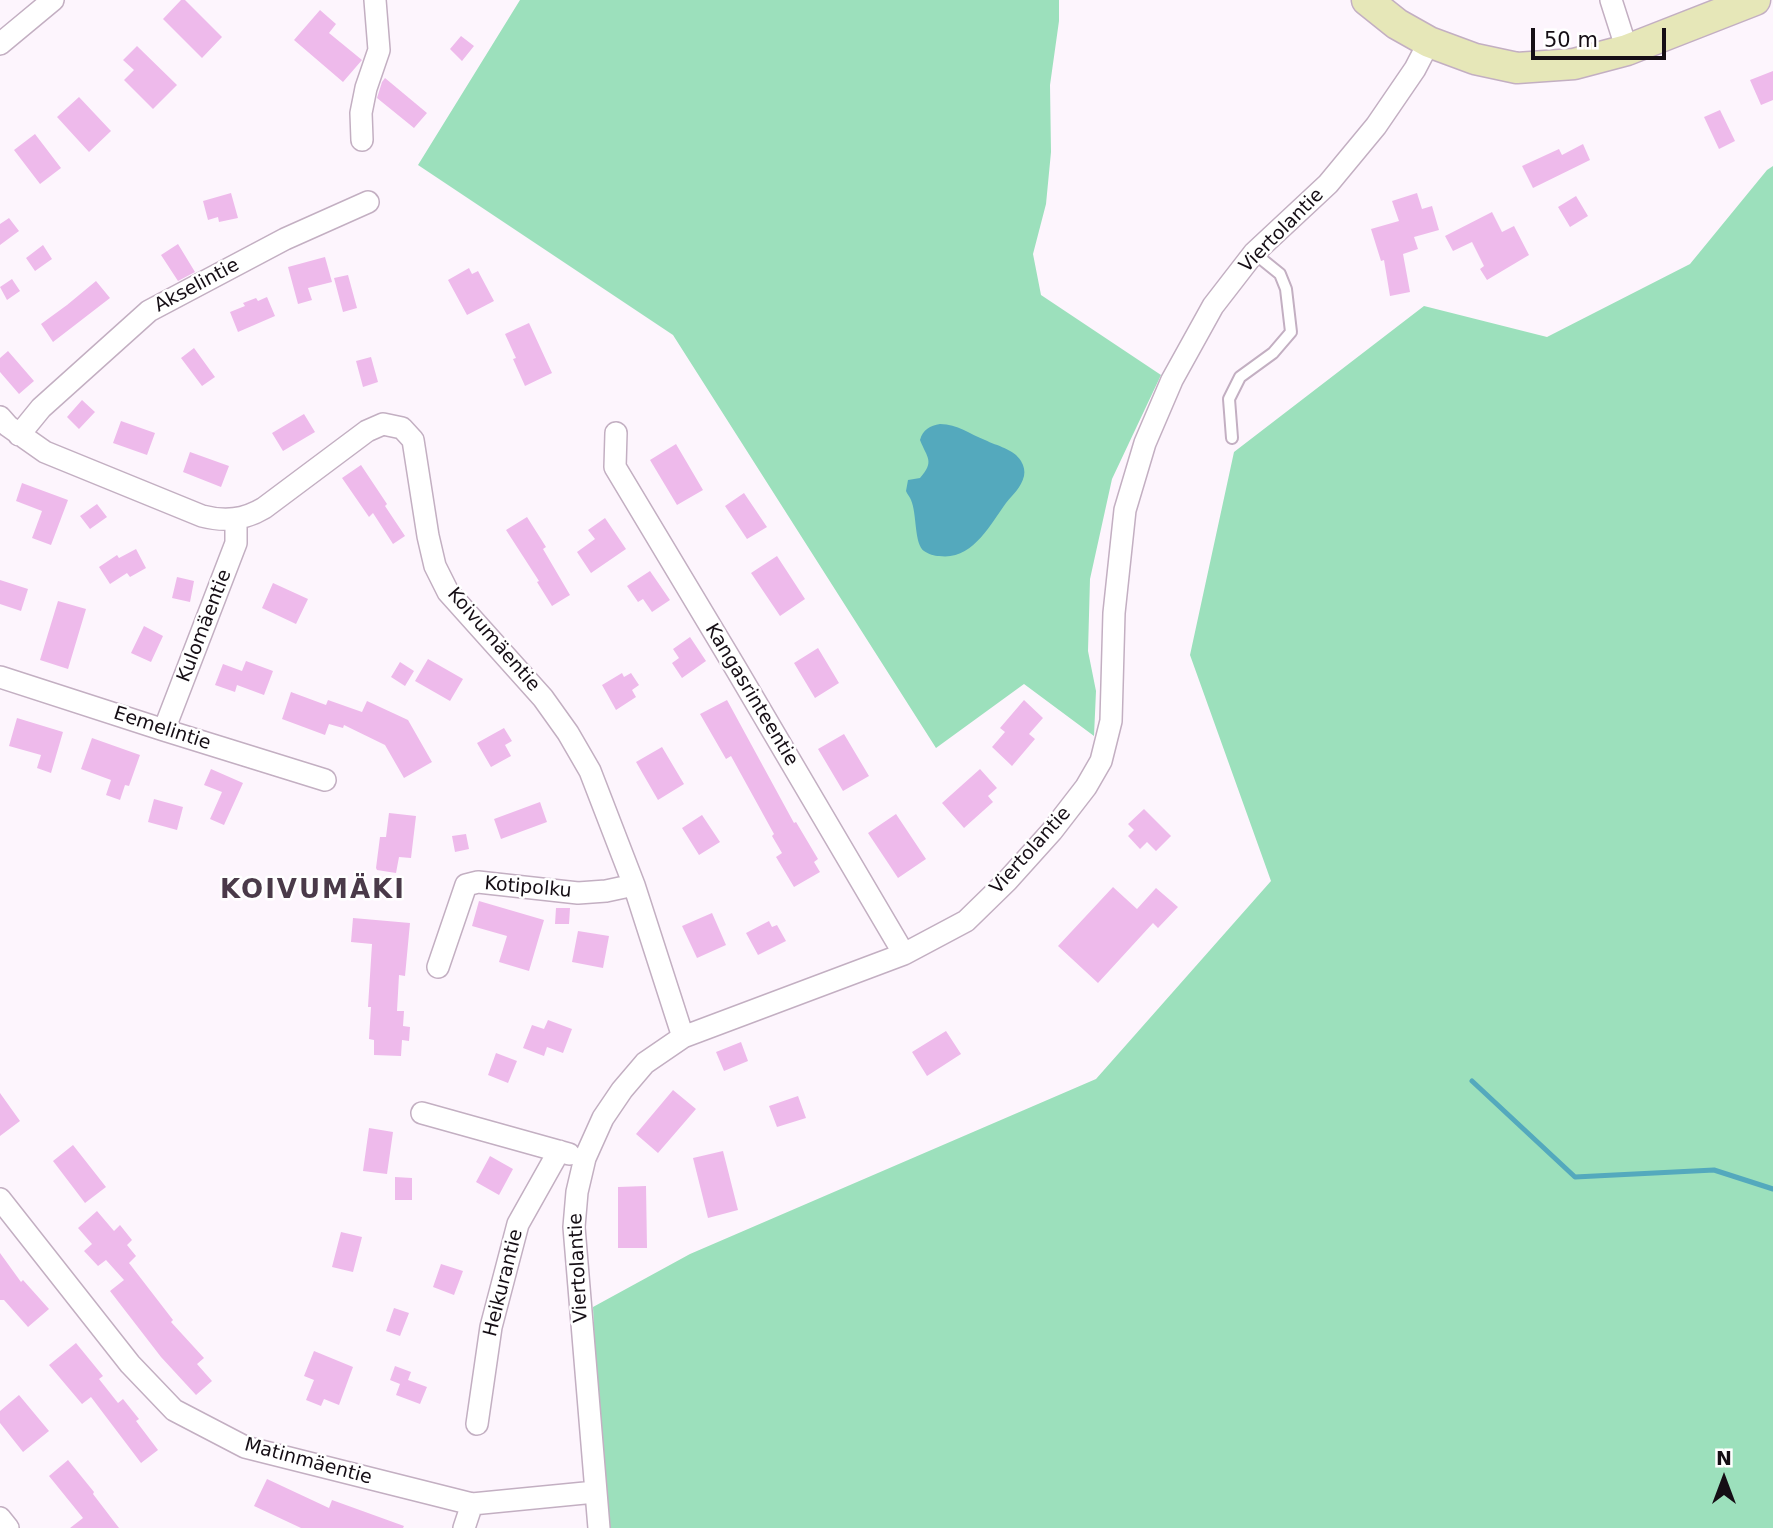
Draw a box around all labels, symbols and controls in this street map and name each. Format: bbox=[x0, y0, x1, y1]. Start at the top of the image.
scale bar bbox=[1535, 14, 1670, 58]
text: 50 m bbox=[1544, 28, 1598, 52]
street label: Viertolantie bbox=[1235, 184, 1329, 278]
street label: Akselintie bbox=[151, 254, 243, 318]
street label: Kulomäentie bbox=[173, 566, 237, 686]
street label: Koivumäentie bbox=[442, 583, 544, 697]
street label: Kangasrinteentie bbox=[700, 620, 802, 770]
street label: Eemelintie bbox=[110, 703, 214, 755]
street label: Viertolantie bbox=[986, 803, 1076, 899]
street label: Kotipolku bbox=[484, 873, 572, 903]
district label: KOIVUMÄKI bbox=[221, 875, 405, 907]
street label: Viertolantie bbox=[565, 1213, 593, 1323]
street label: Heikurantie bbox=[480, 1227, 528, 1339]
street label: Matinmäentie bbox=[242, 1434, 374, 1490]
north arrow bbox=[1689, 1444, 1759, 1514]
text: N bbox=[1716, 1447, 1732, 1469]

